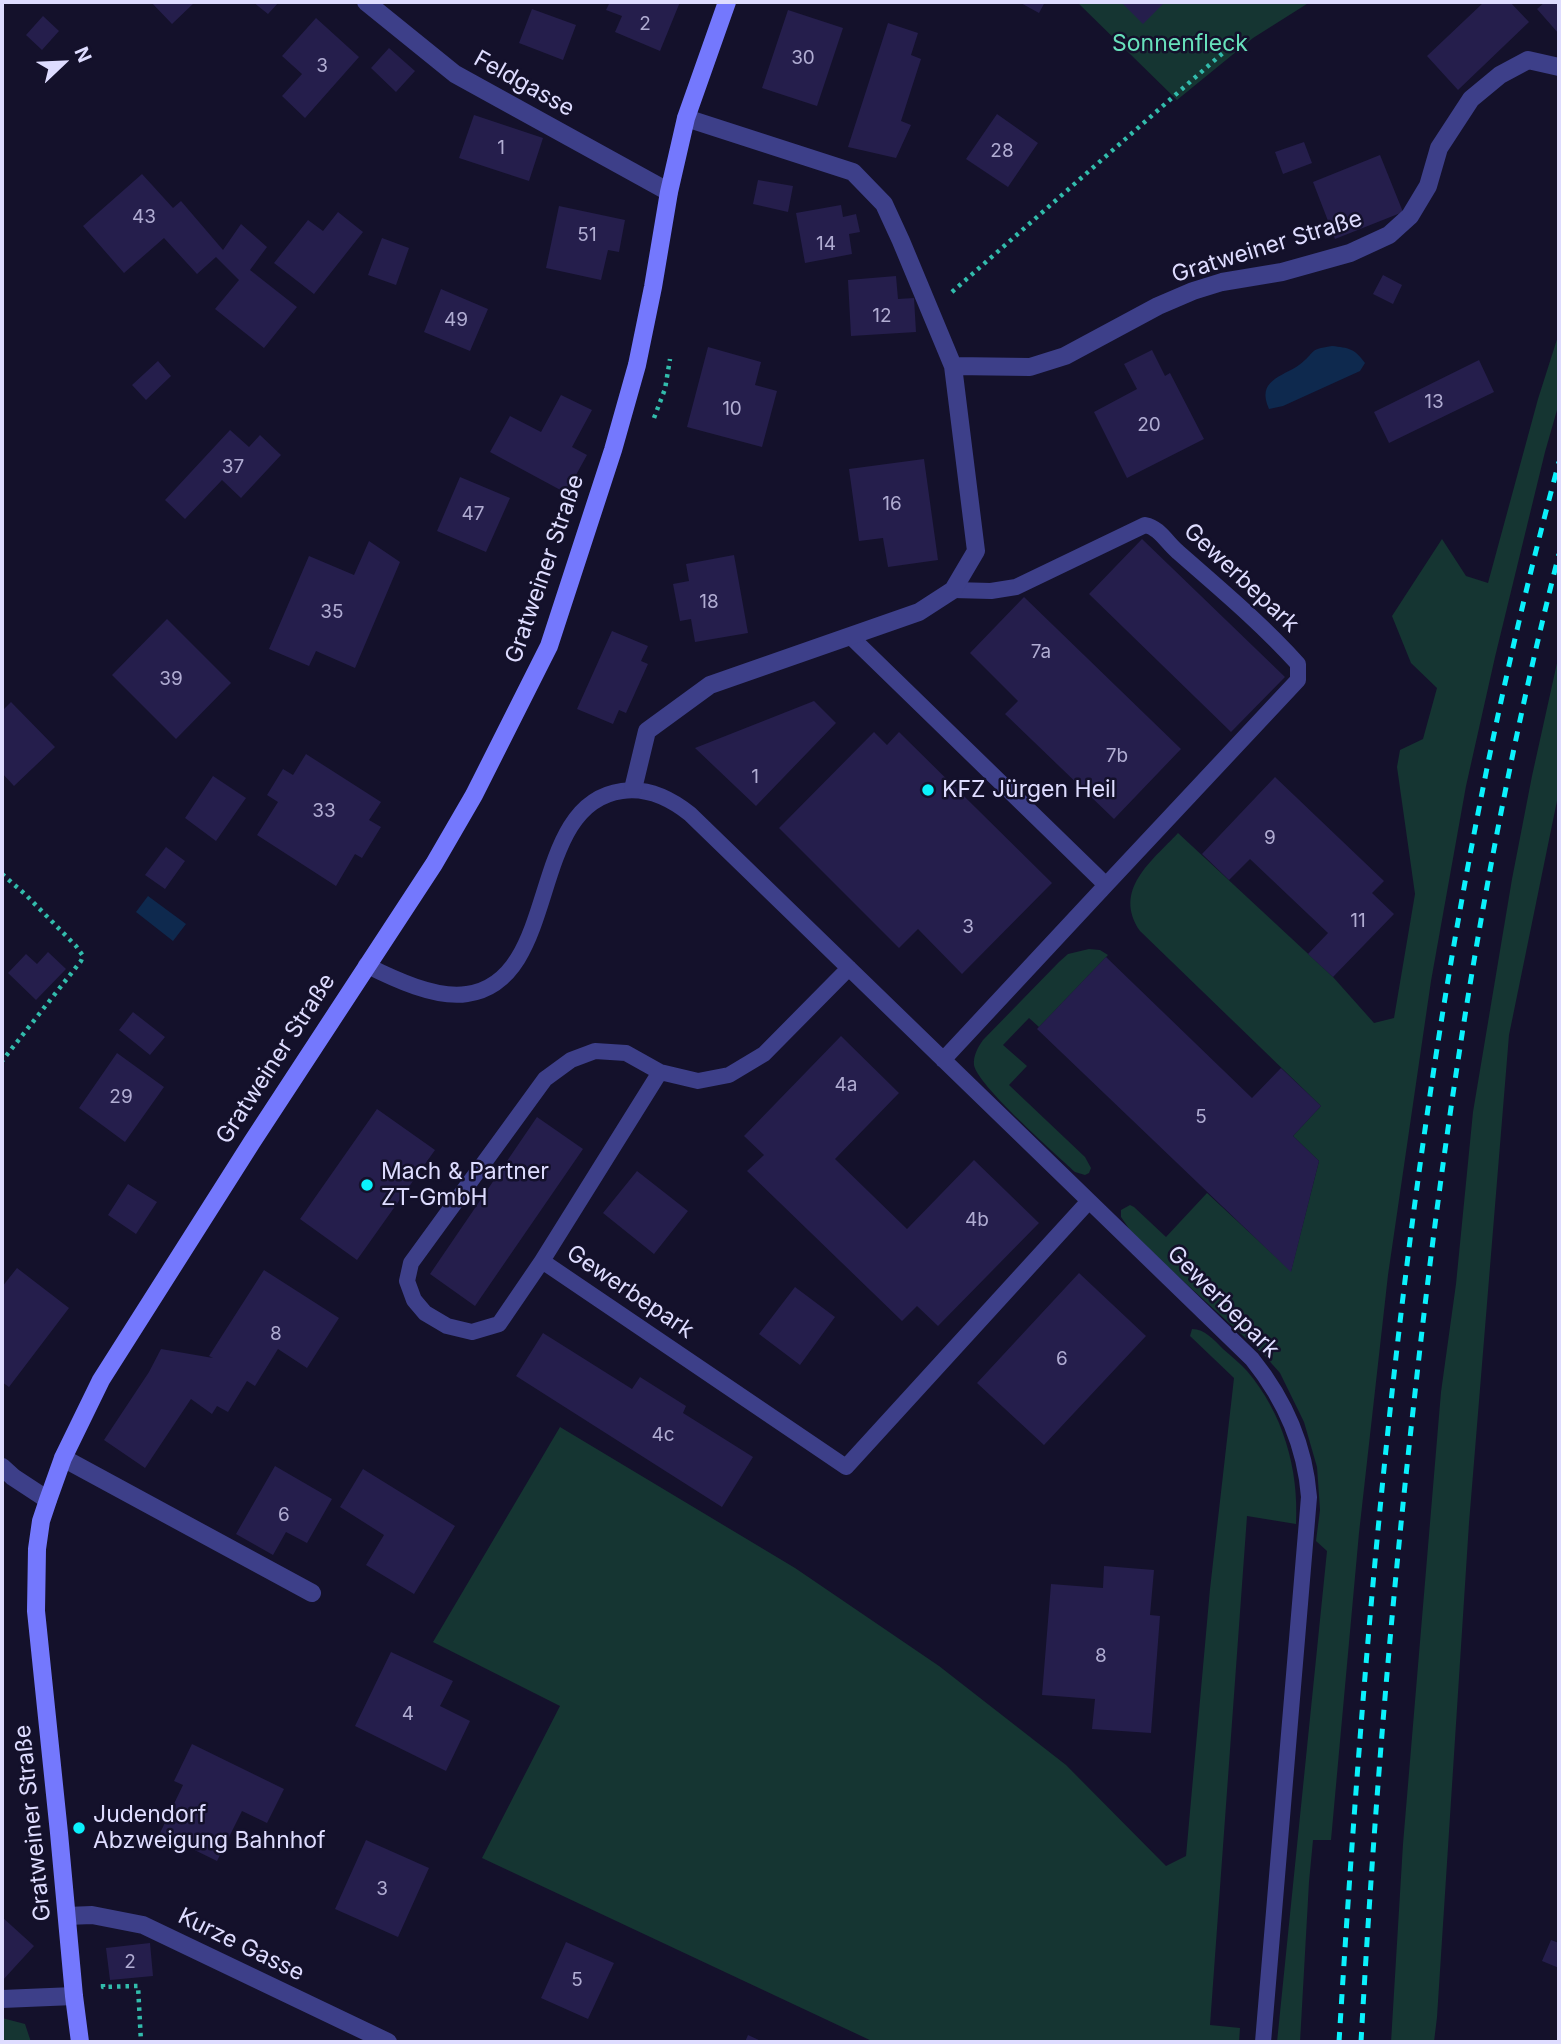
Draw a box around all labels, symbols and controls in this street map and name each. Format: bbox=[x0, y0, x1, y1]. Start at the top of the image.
house number: 2 bbox=[639, 13, 651, 35]
north arrow bbox=[28, 28, 98, 98]
park label: Sonnenfleck bbox=[1112, 30, 1248, 58]
text: N bbox=[69, 43, 96, 66]
street label: Feldgasse bbox=[469, 45, 579, 123]
house number: 30 bbox=[791, 47, 815, 69]
house number: 3 bbox=[316, 55, 328, 77]
house number: 1 bbox=[497, 137, 505, 159]
house number: 28 bbox=[990, 140, 1014, 162]
street label: Gratweiner Straße bbox=[1169, 205, 1365, 289]
house number: 43 bbox=[132, 206, 156, 228]
house number: 51 bbox=[577, 224, 597, 246]
house number: 14 bbox=[816, 233, 836, 255]
house number: 12 bbox=[872, 305, 892, 327]
house number: 49 bbox=[444, 309, 468, 331]
house number: 13 bbox=[1424, 391, 1444, 413]
house number: 10 bbox=[722, 398, 742, 420]
house number: 20 bbox=[1137, 414, 1161, 436]
house number: 37 bbox=[222, 456, 244, 478]
street label: Gratweiner Straße bbox=[500, 471, 590, 667]
house number: 16 bbox=[882, 493, 902, 515]
house number: 47 bbox=[461, 503, 485, 525]
street label: Gewerbepark bbox=[1178, 518, 1304, 638]
house number: 18 bbox=[699, 591, 719, 613]
house number: 35 bbox=[320, 601, 344, 623]
house number: 7a bbox=[1031, 641, 1051, 663]
house number: 39 bbox=[159, 668, 183, 690]
house number: 7b bbox=[1106, 745, 1128, 767]
house number: 1 bbox=[751, 766, 759, 788]
place label: KFZ Jürgen Heil bbox=[942, 776, 1116, 804]
marker: KFZ Jürgen Heil bbox=[920, 782, 936, 798]
house number: 33 bbox=[312, 800, 336, 822]
house number: 9 bbox=[1264, 827, 1276, 849]
house number: 11 bbox=[1350, 910, 1366, 932]
house number: 3 bbox=[962, 916, 974, 938]
street label: Gratweiner Straße bbox=[211, 969, 341, 1149]
house number: 4a bbox=[835, 1074, 857, 1096]
house number: 29 bbox=[109, 1086, 133, 1108]
house number: 5 bbox=[1195, 1106, 1207, 1128]
place label: Mach & Partner ZT-GmbH bbox=[381, 1158, 549, 1212]
marker: Mach & Partner ZT-GmbH bbox=[359, 1177, 375, 1193]
house number: 4b bbox=[965, 1209, 989, 1231]
street label: Gewerbepark bbox=[561, 1239, 699, 1345]
street label: Gewerbepark bbox=[1161, 1240, 1285, 1364]
house number: 8 bbox=[270, 1323, 282, 1345]
house number: 6 bbox=[1056, 1348, 1068, 1370]
house number: 4c bbox=[651, 1424, 675, 1446]
house number: 6 bbox=[278, 1504, 290, 1526]
house number: 8 bbox=[1095, 1645, 1107, 1667]
house number: 4 bbox=[402, 1703, 414, 1725]
street label: Gratweiner Straße bbox=[9, 1723, 57, 1923]
place label: Judendorf Abzweigung Bahnhof bbox=[93, 1801, 326, 1855]
marker: Judendorf Abzweigung Bahnhof bbox=[71, 1820, 87, 1836]
house number: 3 bbox=[376, 1878, 388, 1900]
street label: Kurze Gasse bbox=[173, 1903, 309, 1987]
house number: 2 bbox=[124, 1951, 136, 1973]
house number: 5 bbox=[571, 1969, 583, 1991]

